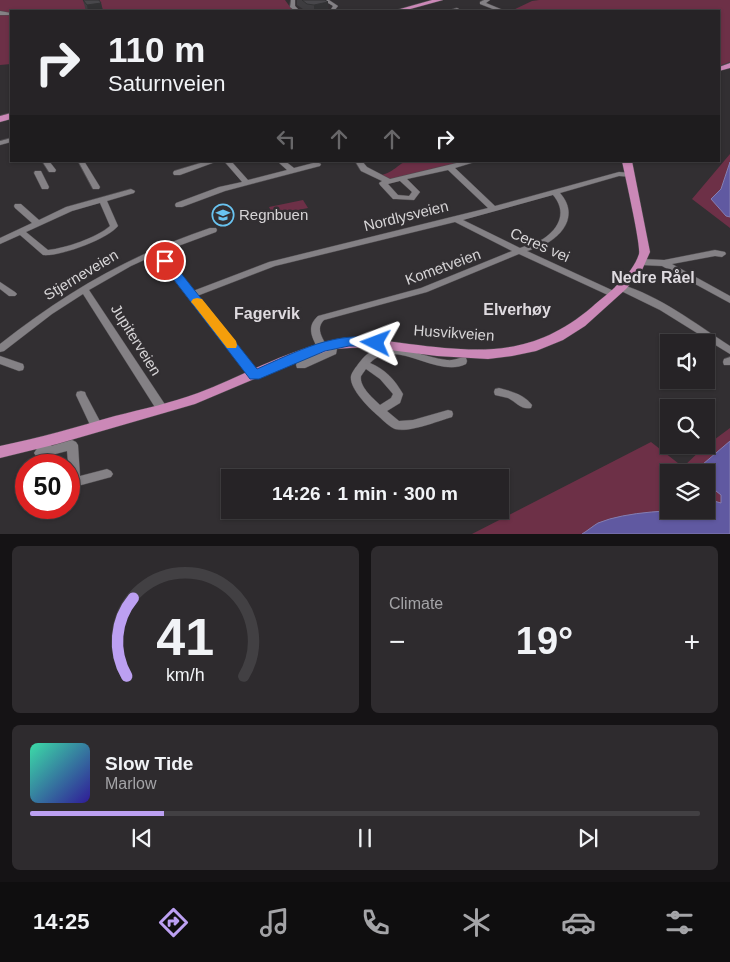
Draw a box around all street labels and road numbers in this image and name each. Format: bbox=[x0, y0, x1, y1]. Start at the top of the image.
street label: Nordlysveien bbox=[362, 197, 450, 234]
street label: Ceres vei bbox=[508, 224, 573, 265]
street label: Kometveien bbox=[403, 245, 483, 288]
street label: Stjerneveien bbox=[41, 246, 121, 303]
street label: Jupiterveien bbox=[108, 301, 165, 379]
street label: Husvikveien bbox=[413, 321, 495, 344]

